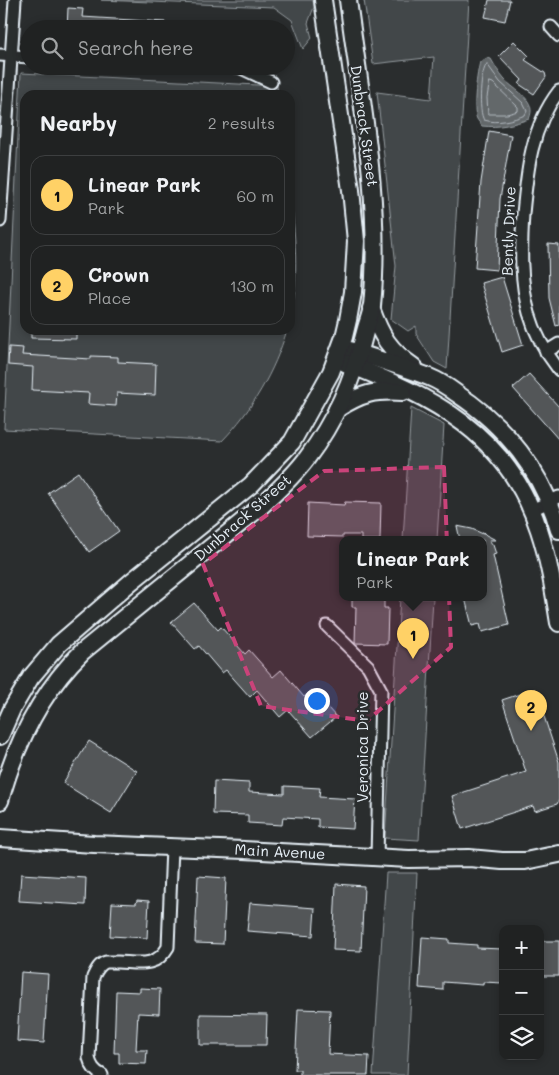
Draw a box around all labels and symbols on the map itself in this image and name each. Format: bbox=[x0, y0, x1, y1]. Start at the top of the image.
street label: Dunbrack Street bbox=[347, 64, 383, 188]
street label: Bently Drive bbox=[496, 186, 520, 276]
street label: Dunbrack Street bbox=[190, 469, 295, 565]
pin: 1 bbox=[397, 618, 429, 659]
your location bbox=[304, 688, 330, 714]
pin: 2 bbox=[515, 690, 547, 731]
street label: Veronica Drive bbox=[352, 692, 372, 802]
street label: Main Avenue bbox=[234, 839, 326, 863]

